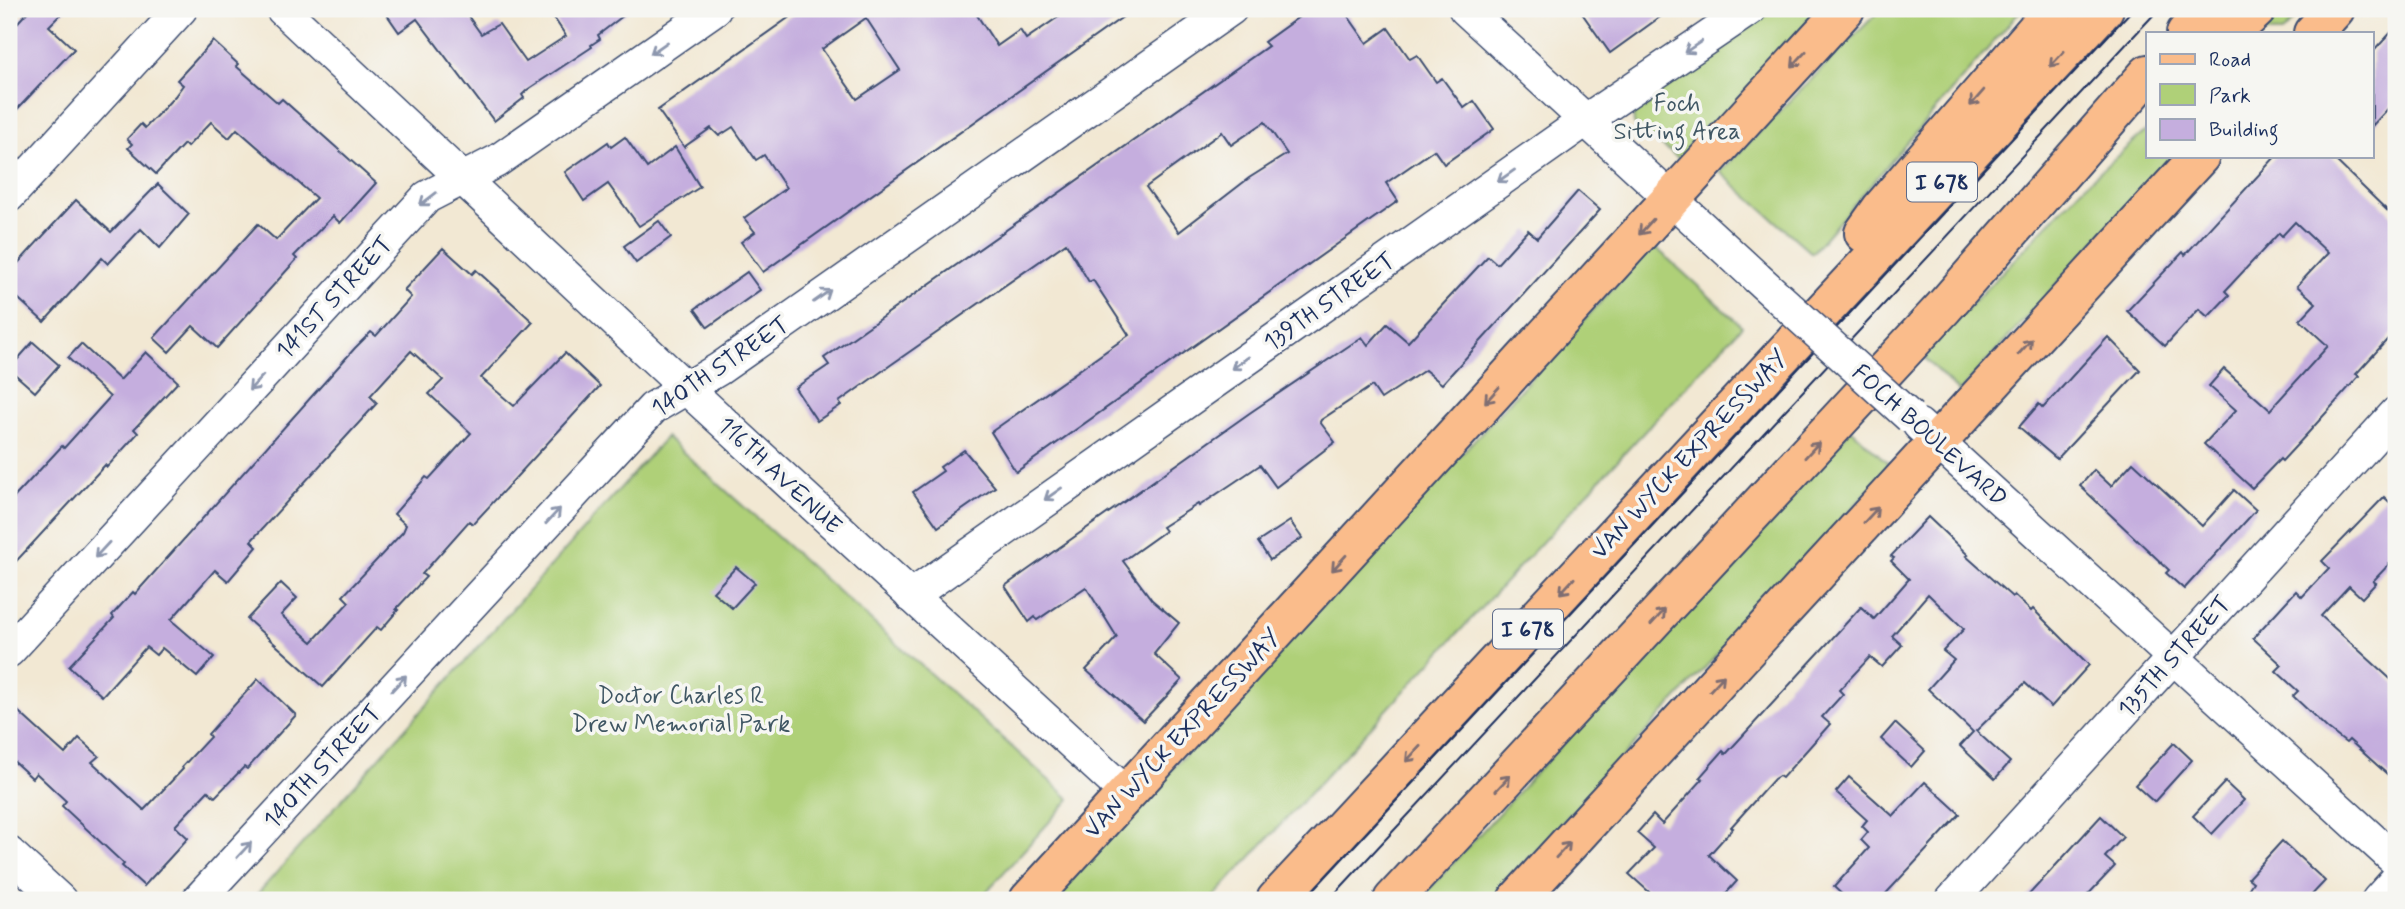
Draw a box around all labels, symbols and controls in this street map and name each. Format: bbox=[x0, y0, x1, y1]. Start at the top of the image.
legend bbox=[2146, 32, 2374, 158]
one-way arrow bbox=[1684, 40, 1704, 54]
one-way arrow bbox=[650, 41, 669, 55]
text: Road bbox=[2209, 46, 2251, 74]
one-way arrow bbox=[1791, 50, 1808, 67]
one-way arrow bbox=[2049, 50, 2065, 68]
text: Park bbox=[2209, 82, 2251, 110]
one-way arrow bbox=[1969, 88, 1985, 106]
park label: Foch Sitting Area bbox=[1613, 89, 1741, 151]
text: Building bbox=[2209, 116, 2279, 146]
road number: I 678 bbox=[1907, 162, 1977, 202]
one-way arrow bbox=[1497, 169, 1516, 183]
one-way arrow bbox=[419, 192, 438, 206]
one-way arrow bbox=[1638, 218, 1654, 236]
street label: 141ST STREET bbox=[270, 230, 400, 366]
street label: 139TH STREET bbox=[1258, 246, 1402, 359]
one-way arrow bbox=[812, 289, 831, 303]
street label: 140TH STREET bbox=[646, 310, 796, 425]
one-way arrow bbox=[2016, 339, 2033, 356]
street label: VAN WYCK EXPRESSWAY bbox=[1585, 344, 1795, 566]
one-way arrow bbox=[1231, 356, 1250, 370]
street label: FOCH BOULEVARD bbox=[1845, 358, 2013, 514]
one-way arrow bbox=[248, 374, 264, 392]
one-way arrow bbox=[1484, 386, 1501, 403]
street label: 116TH AVENUE bbox=[710, 411, 848, 542]
one-way arrow bbox=[1804, 442, 1821, 459]
one-way arrow bbox=[1044, 487, 1063, 501]
one-way arrow bbox=[1863, 506, 1879, 524]
one-way arrow bbox=[545, 507, 561, 525]
one-way arrow bbox=[94, 541, 110, 559]
one-way arrow bbox=[1331, 553, 1347, 571]
one-way arrow bbox=[1559, 577, 1576, 594]
street label: 135TH STREET bbox=[2112, 589, 2238, 725]
one-way arrow bbox=[1649, 608, 1666, 626]
road number: I 678 bbox=[1493, 610, 1563, 649]
street label: VAN WYCK EXPRESSWAY bbox=[1078, 623, 1288, 845]
one-way arrow bbox=[1709, 674, 1725, 692]
one-way arrow bbox=[390, 675, 407, 692]
park label: Doctor Charles R Drew Memorial Park bbox=[572, 681, 790, 740]
street label: 140TH STREET bbox=[257, 698, 389, 836]
one-way arrow bbox=[1405, 745, 1422, 762]
one-way arrow bbox=[1495, 775, 1512, 792]
one-way arrow bbox=[1555, 841, 1571, 859]
one-way arrow bbox=[236, 842, 253, 859]

